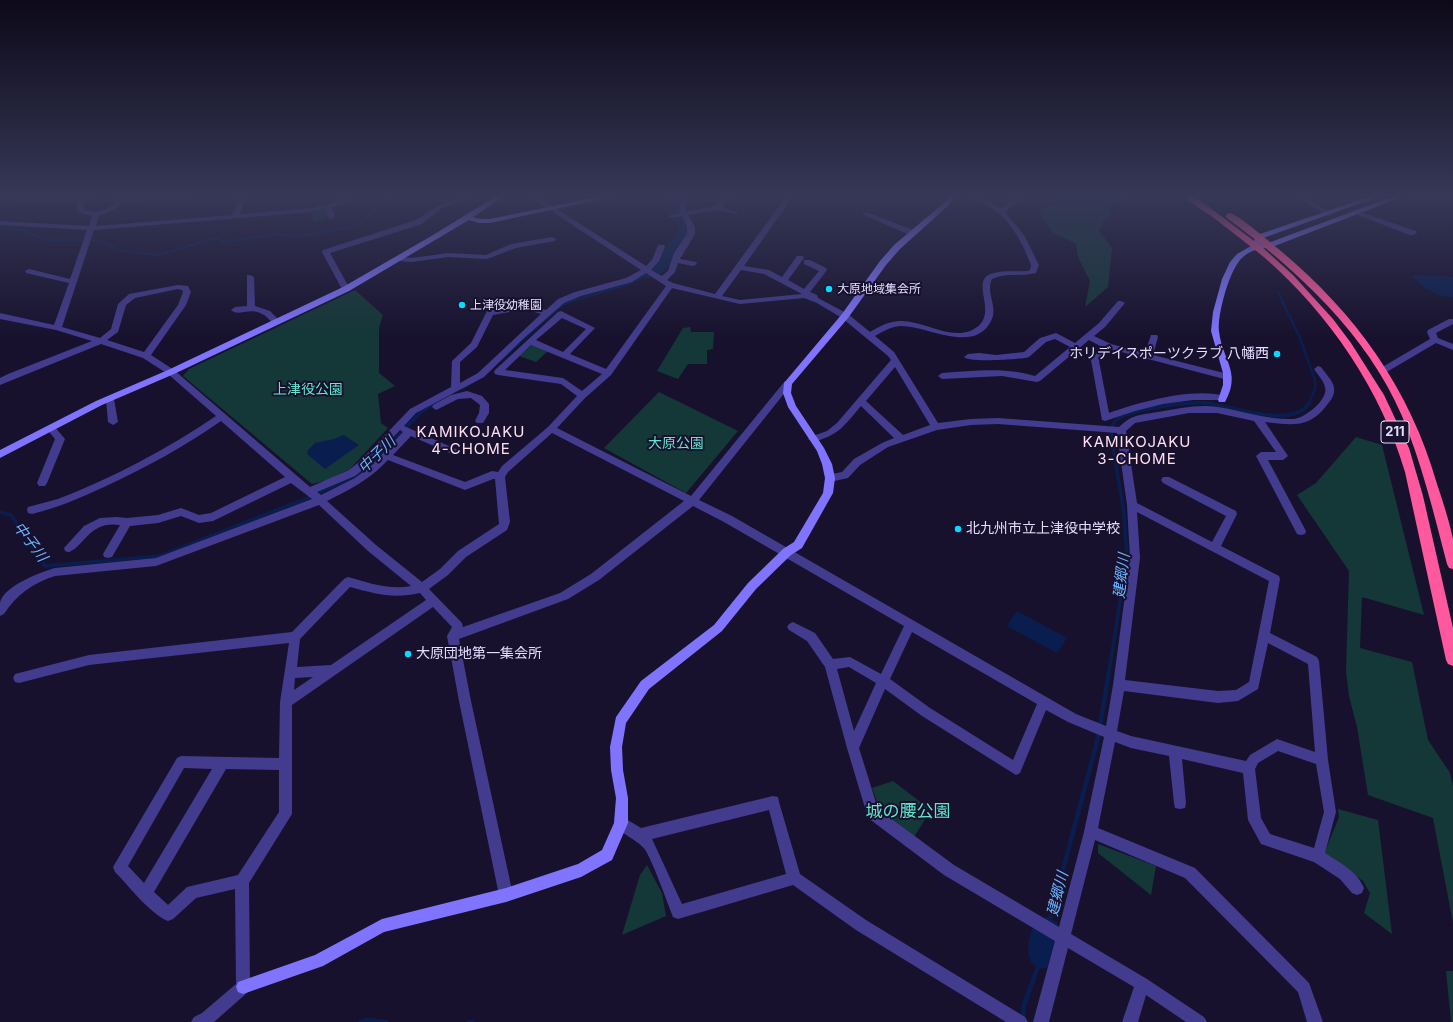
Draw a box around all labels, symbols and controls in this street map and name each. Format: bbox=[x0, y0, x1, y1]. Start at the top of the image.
place label: 大原地域集会所 bbox=[837, 282, 921, 296]
marker: 大原地域集会所 bbox=[824, 284, 834, 294]
place label: 上津役幼稚園 bbox=[470, 298, 542, 312]
marker: 上津役幼稚園 bbox=[457, 300, 467, 310]
place label: ホリデイスポーツクラブ 八幡西 bbox=[1069, 346, 1269, 362]
marker: ホリデイスポーツクラブ 八幡西 bbox=[1272, 349, 1282, 359]
park label: 上津役公園 bbox=[273, 382, 343, 398]
road number: 211 bbox=[1381, 421, 1409, 443]
district label: KAMIKOJAKU 4-CHOME bbox=[417, 423, 525, 458]
water label: 中子川 bbox=[355, 433, 399, 477]
district label: KAMIKOJAKU 3-CHOME bbox=[1083, 433, 1191, 468]
park label: 大原公園 bbox=[648, 436, 704, 452]
water label: 中子川 bbox=[9, 519, 51, 565]
place label: 北九州市立上津役中学校 bbox=[966, 521, 1120, 537]
marker: 北九州市立上津役中学校 bbox=[953, 524, 963, 534]
water label: 建郷川 bbox=[1110, 553, 1134, 599]
place label: 大原団地第一集会所 bbox=[416, 646, 542, 662]
marker: 大原団地第一集会所 bbox=[403, 649, 413, 659]
park label: 城の腰公園 bbox=[866, 802, 950, 822]
water label: 建郷川 bbox=[1044, 870, 1072, 918]

